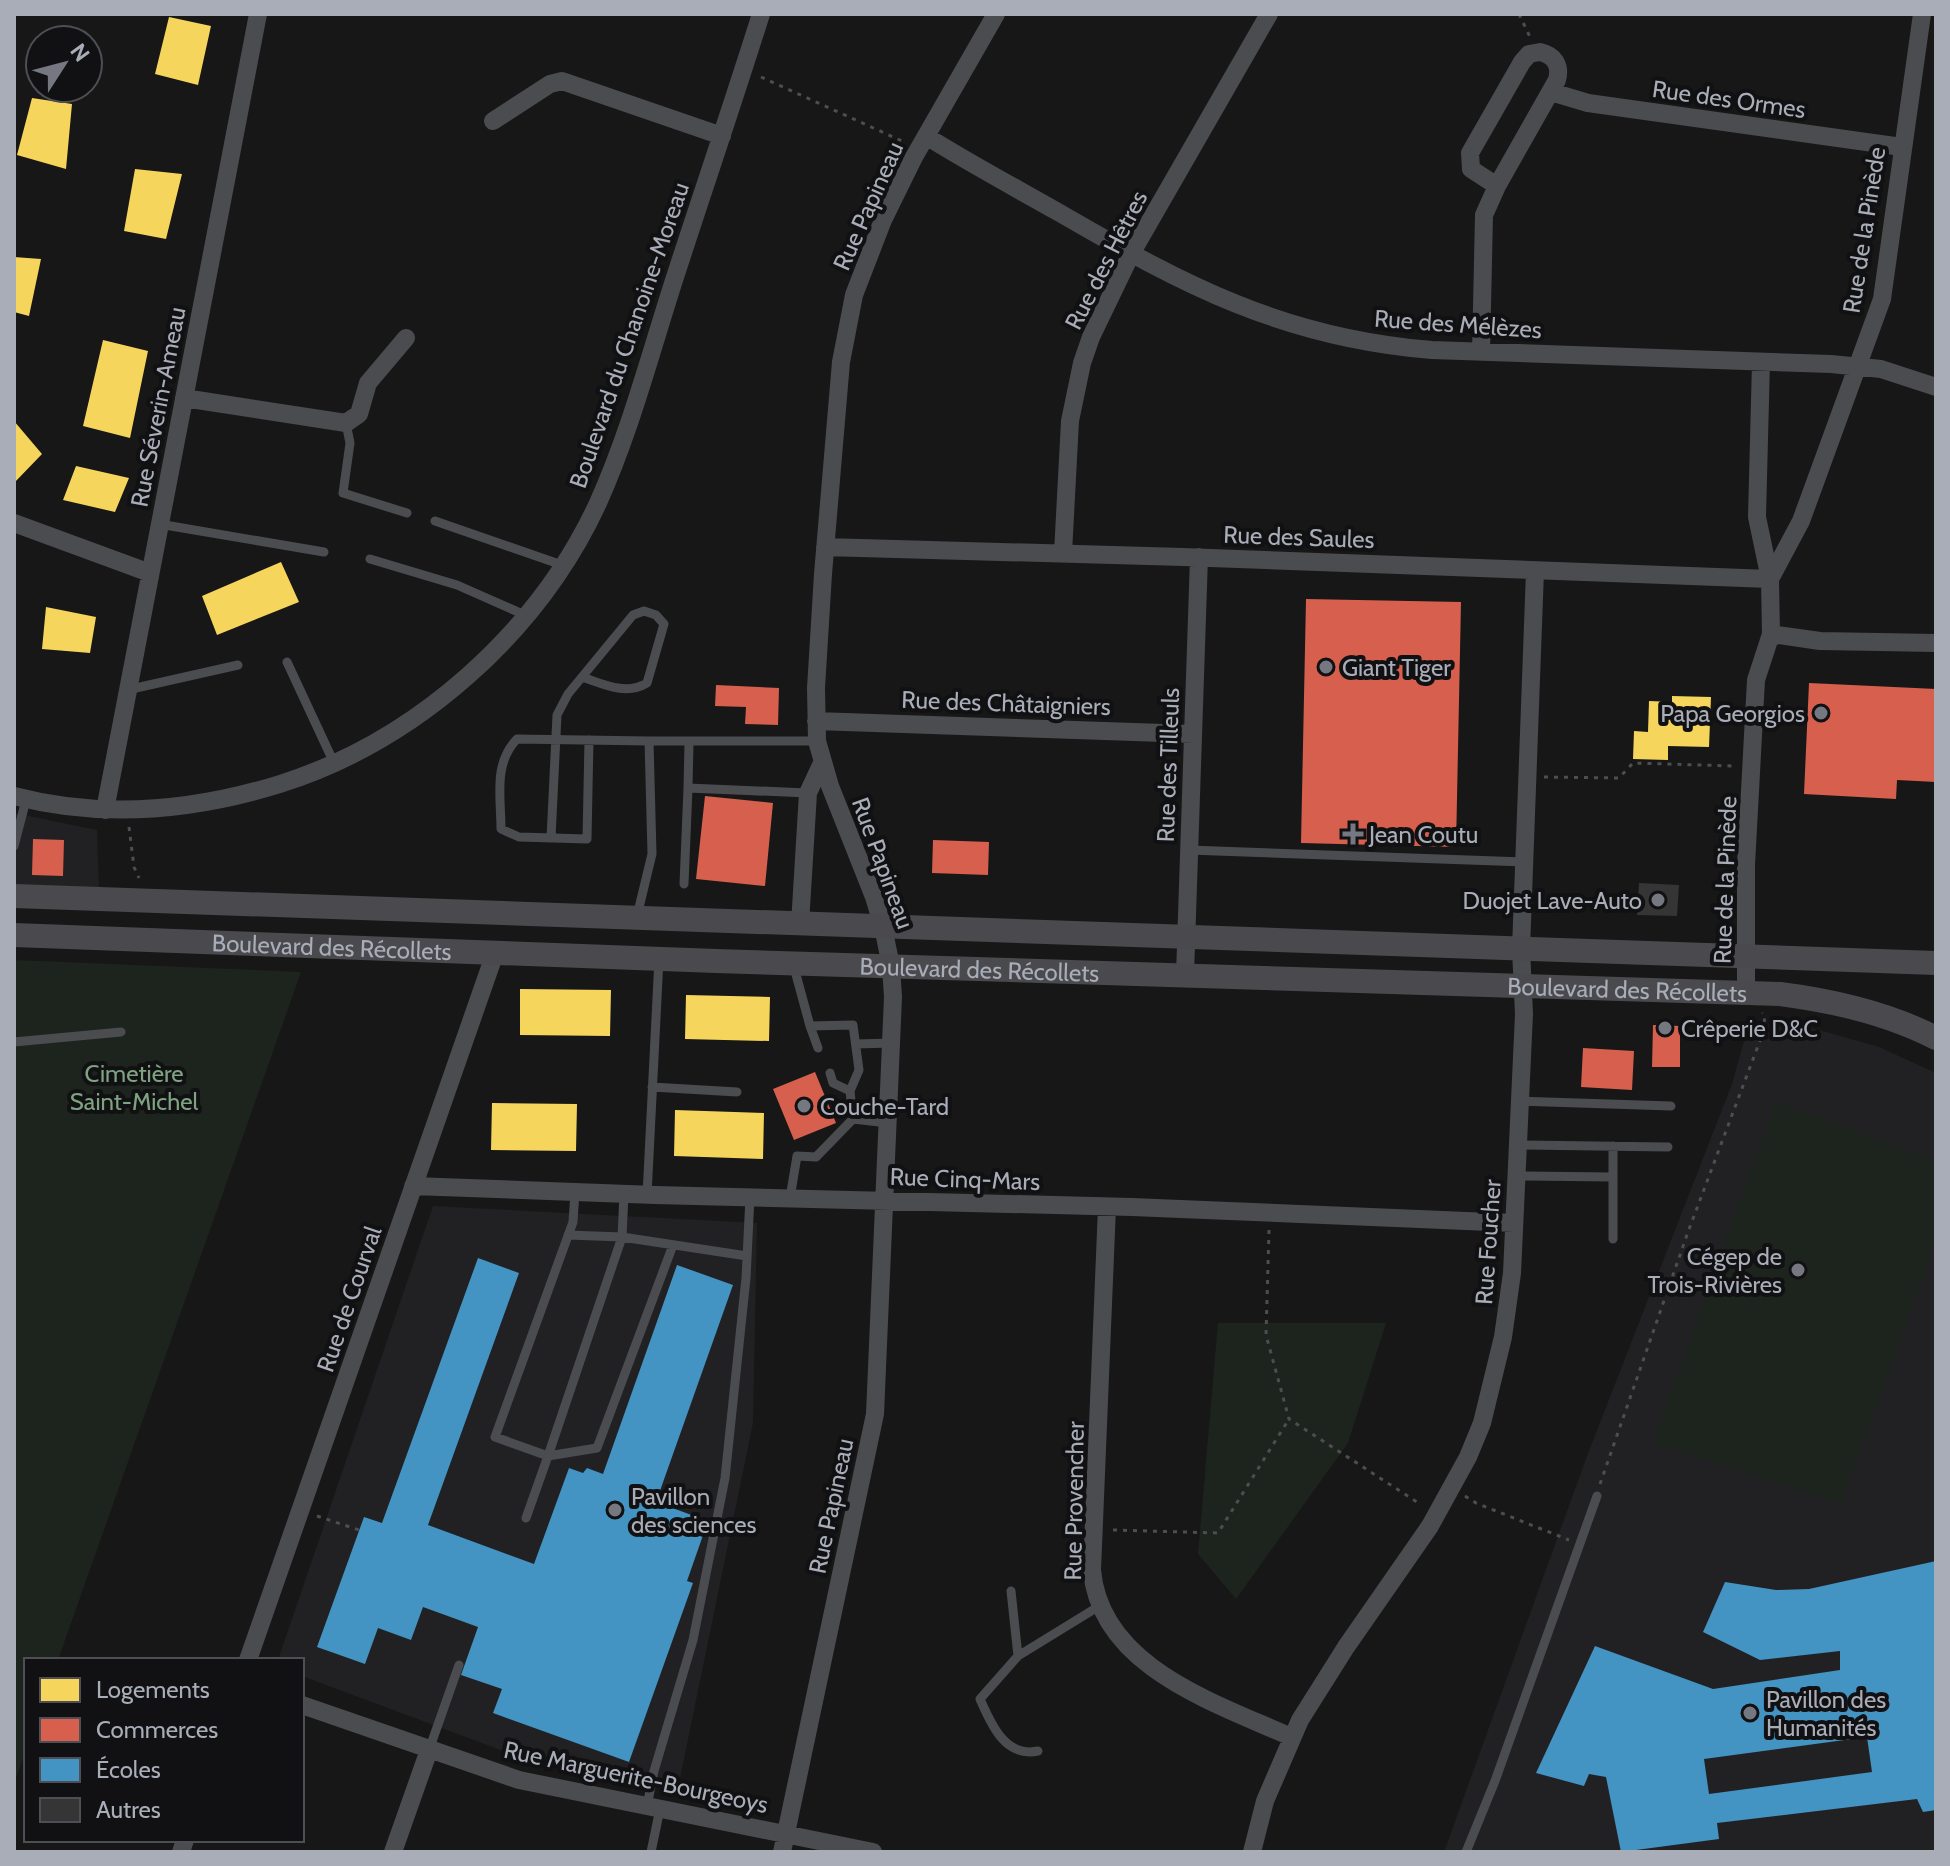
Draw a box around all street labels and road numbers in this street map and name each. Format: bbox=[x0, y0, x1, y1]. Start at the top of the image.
street label: Rue des Ormes bbox=[1650, 74, 1808, 124]
street label: Rue Papineau bbox=[827, 137, 909, 275]
street label: Rue de la Pinède bbox=[1837, 145, 1891, 315]
street label: Boulevard du Chanoine-Moreau bbox=[563, 178, 695, 492]
street label: Rue des Hêtres bbox=[1059, 186, 1153, 334]
street label: Rue des Mélèzes bbox=[1373, 304, 1543, 344]
street label: Rue Séverin-Ameau bbox=[124, 305, 192, 509]
street label: Rue des Saules bbox=[1223, 520, 1375, 554]
street label: Rue des Châtaigniers bbox=[901, 685, 1111, 721]
street label: Rue des Tilleuls bbox=[1151, 687, 1185, 843]
street label: Rue Papineau bbox=[846, 793, 920, 933]
street label: Rue de la Pinède bbox=[1708, 796, 1742, 964]
street label: Boulevard des Récollets bbox=[211, 928, 452, 966]
street label: Boulevard des Récollets bbox=[859, 951, 1100, 987]
street label: Boulevard des Récollets bbox=[1507, 971, 1747, 1007]
street label: Rue Cinq-Mars bbox=[889, 1162, 1041, 1196]
street label: Rue Foucher bbox=[1469, 1178, 1507, 1306]
street label: Rue de Courval bbox=[311, 1222, 388, 1376]
street label: Rue Provencher bbox=[1058, 1421, 1090, 1581]
street label: Rue Papineau bbox=[803, 1436, 859, 1576]
street label: Rue Marguerite-Bourgeoys bbox=[501, 1735, 771, 1819]

